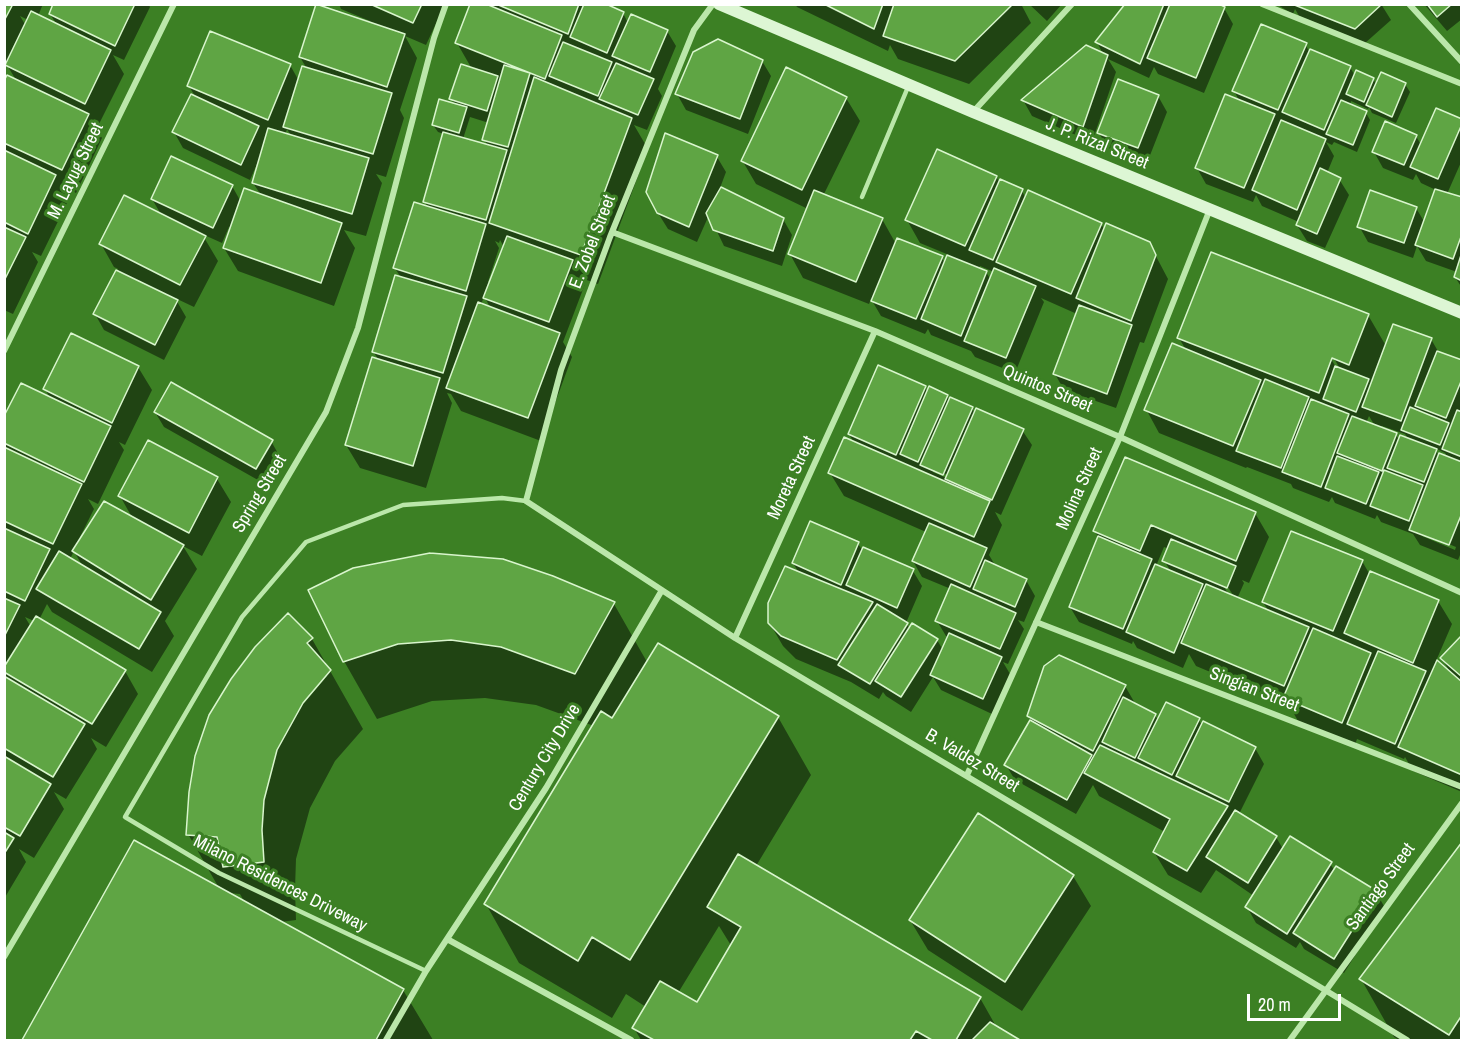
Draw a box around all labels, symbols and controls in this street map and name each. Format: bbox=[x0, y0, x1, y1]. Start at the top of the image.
street label: J. P. Rizal Street bbox=[1042, 114, 1152, 174]
street label: M. Layug Street bbox=[43, 119, 109, 223]
street label: E. Zobel Street bbox=[565, 192, 621, 292]
street label: Quintos Street bbox=[999, 360, 1095, 418]
street label: Moreta Street bbox=[763, 433, 821, 523]
street label: Molina Street bbox=[1052, 445, 1108, 533]
street label: Spring Street bbox=[228, 451, 292, 537]
street label: Singian Street bbox=[1206, 663, 1302, 717]
street label: Century City Drive bbox=[504, 700, 586, 816]
street label: B. Valdez Street bbox=[921, 725, 1023, 797]
street label: Milano Residences Driveway bbox=[190, 831, 370, 937]
street label: Santiago Street bbox=[1342, 839, 1420, 935]
scale bar bbox=[1250, 982, 1344, 1020]
text: 20 m bbox=[1258, 992, 1291, 1017]

